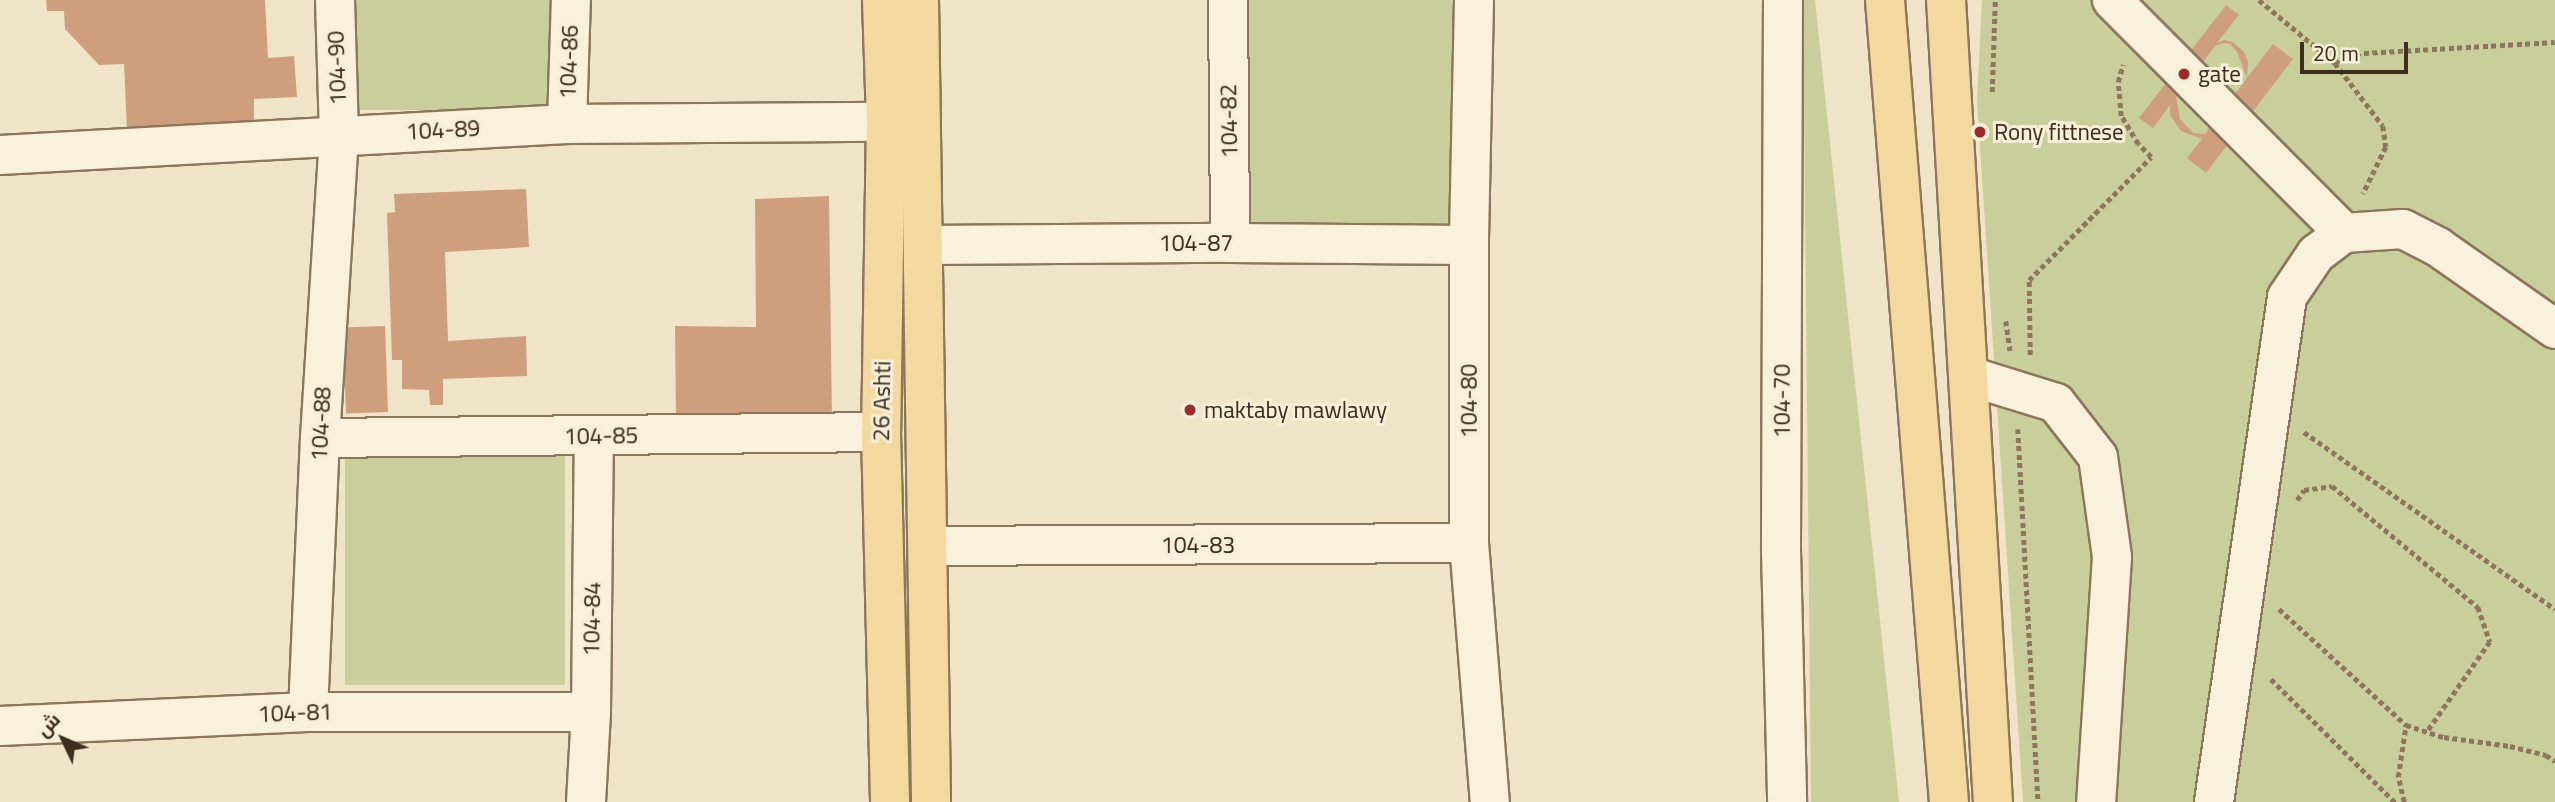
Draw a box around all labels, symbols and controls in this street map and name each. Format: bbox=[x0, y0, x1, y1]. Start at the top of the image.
street label: 104-86 bbox=[554, 24, 584, 100]
scale bar bbox=[2303, 28, 2412, 72]
street label: 104-90 bbox=[322, 30, 352, 106]
text: 20 m bbox=[2313, 34, 2359, 73]
place label: gate bbox=[2198, 60, 2241, 88]
marker: gate bbox=[2176, 66, 2192, 82]
street label: 104-82 bbox=[1215, 84, 1243, 158]
street label: 104-89 bbox=[405, 114, 481, 146]
place label: Rony fittnese bbox=[1994, 118, 2124, 146]
marker: Rony fittnese bbox=[1972, 124, 1988, 140]
street label: 104-87 bbox=[1159, 229, 1233, 257]
street label: 26 Ashti bbox=[867, 360, 897, 442]
street label: 104-80 bbox=[1455, 364, 1483, 438]
street label: 104-70 bbox=[1768, 364, 1796, 438]
street label: 104-88 bbox=[305, 386, 337, 462]
place label: maktaby mawlawy bbox=[1204, 396, 1387, 424]
marker: maktaby mawlawy bbox=[1182, 402, 1198, 418]
street label: 104-85 bbox=[564, 422, 638, 450]
street label: 104-83 bbox=[1161, 531, 1235, 559]
street label: 104-84 bbox=[578, 582, 606, 656]
street label: 104-81 bbox=[257, 698, 333, 728]
text: ش bbox=[26, 703, 69, 746]
north arrow bbox=[28, 704, 98, 774]

